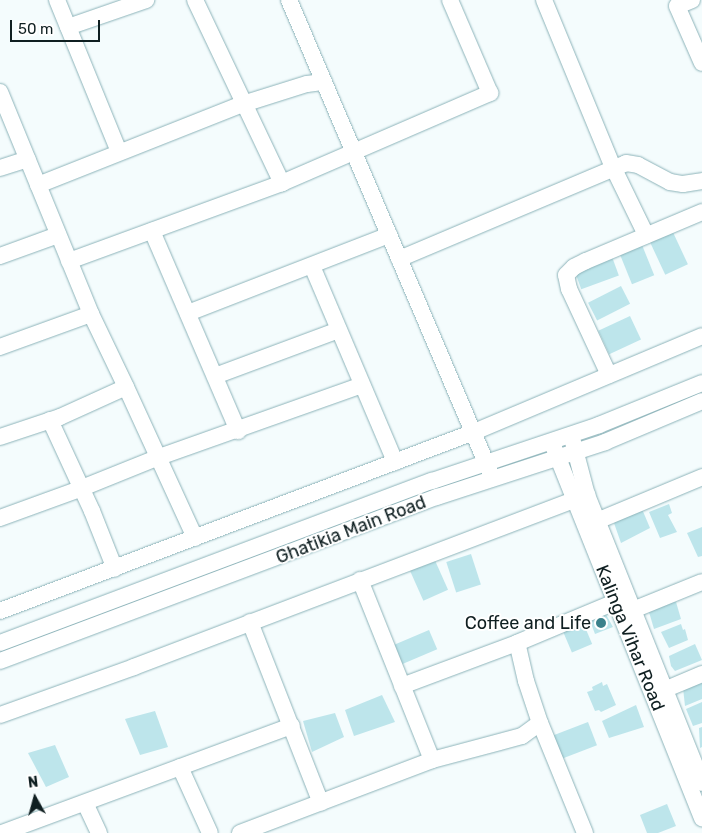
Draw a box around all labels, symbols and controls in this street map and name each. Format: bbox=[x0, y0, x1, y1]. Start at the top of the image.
scale bar bbox=[12, 10, 102, 42]
text: 50 m bbox=[18, 20, 53, 38]
street label: Ghatikia Main Road bbox=[273, 491, 429, 569]
street label: Kalinga Vihar Road bbox=[591, 562, 669, 714]
place label: Coffee and Life bbox=[465, 612, 591, 634]
marker: Coffee and Life bbox=[595, 617, 607, 629]
north arrow bbox=[10, 773, 60, 823]
text: N bbox=[27, 774, 39, 792]

